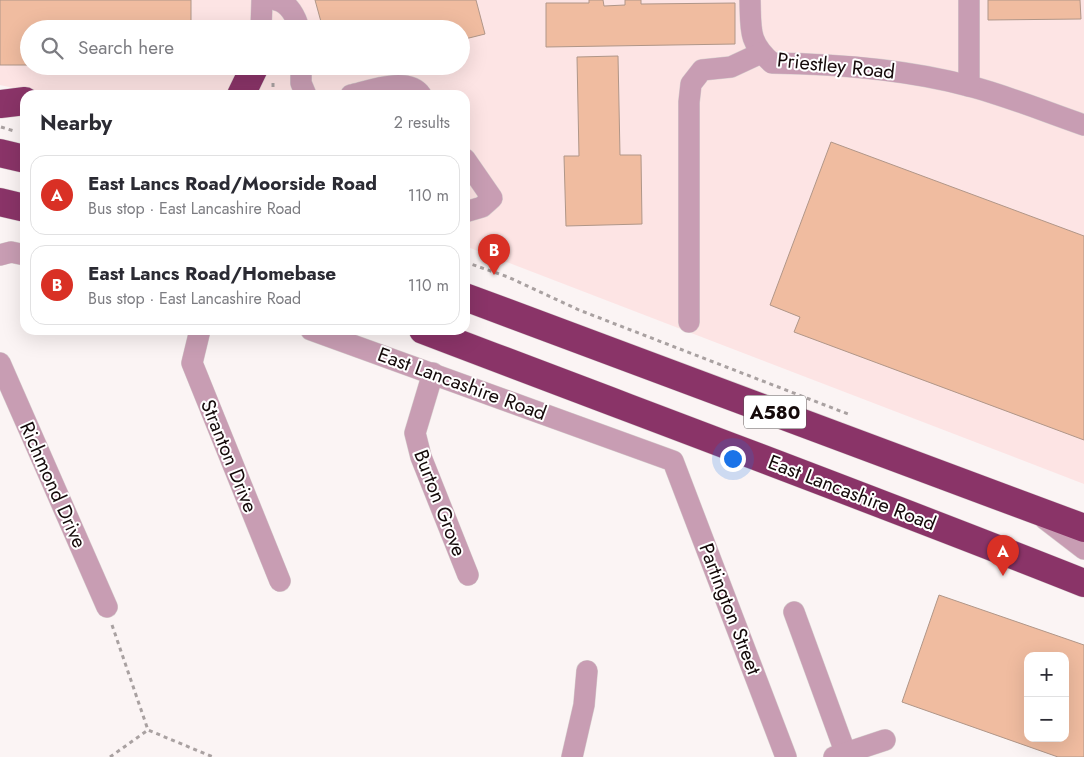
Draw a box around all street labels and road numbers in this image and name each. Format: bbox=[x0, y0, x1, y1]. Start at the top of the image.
street label: Priestley Road bbox=[776, 45, 896, 87]
street label: East Lancashire Road bbox=[374, 340, 550, 428]
street label: Stranton Drive bbox=[193, 395, 265, 517]
road number: A580 bbox=[744, 396, 806, 428]
street label: Richmond Drive bbox=[12, 417, 94, 553]
street label: Burton Grove bbox=[406, 445, 474, 561]
street label: East Lancashire Road bbox=[764, 448, 940, 538]
street label: Partington Street bbox=[692, 539, 768, 679]

